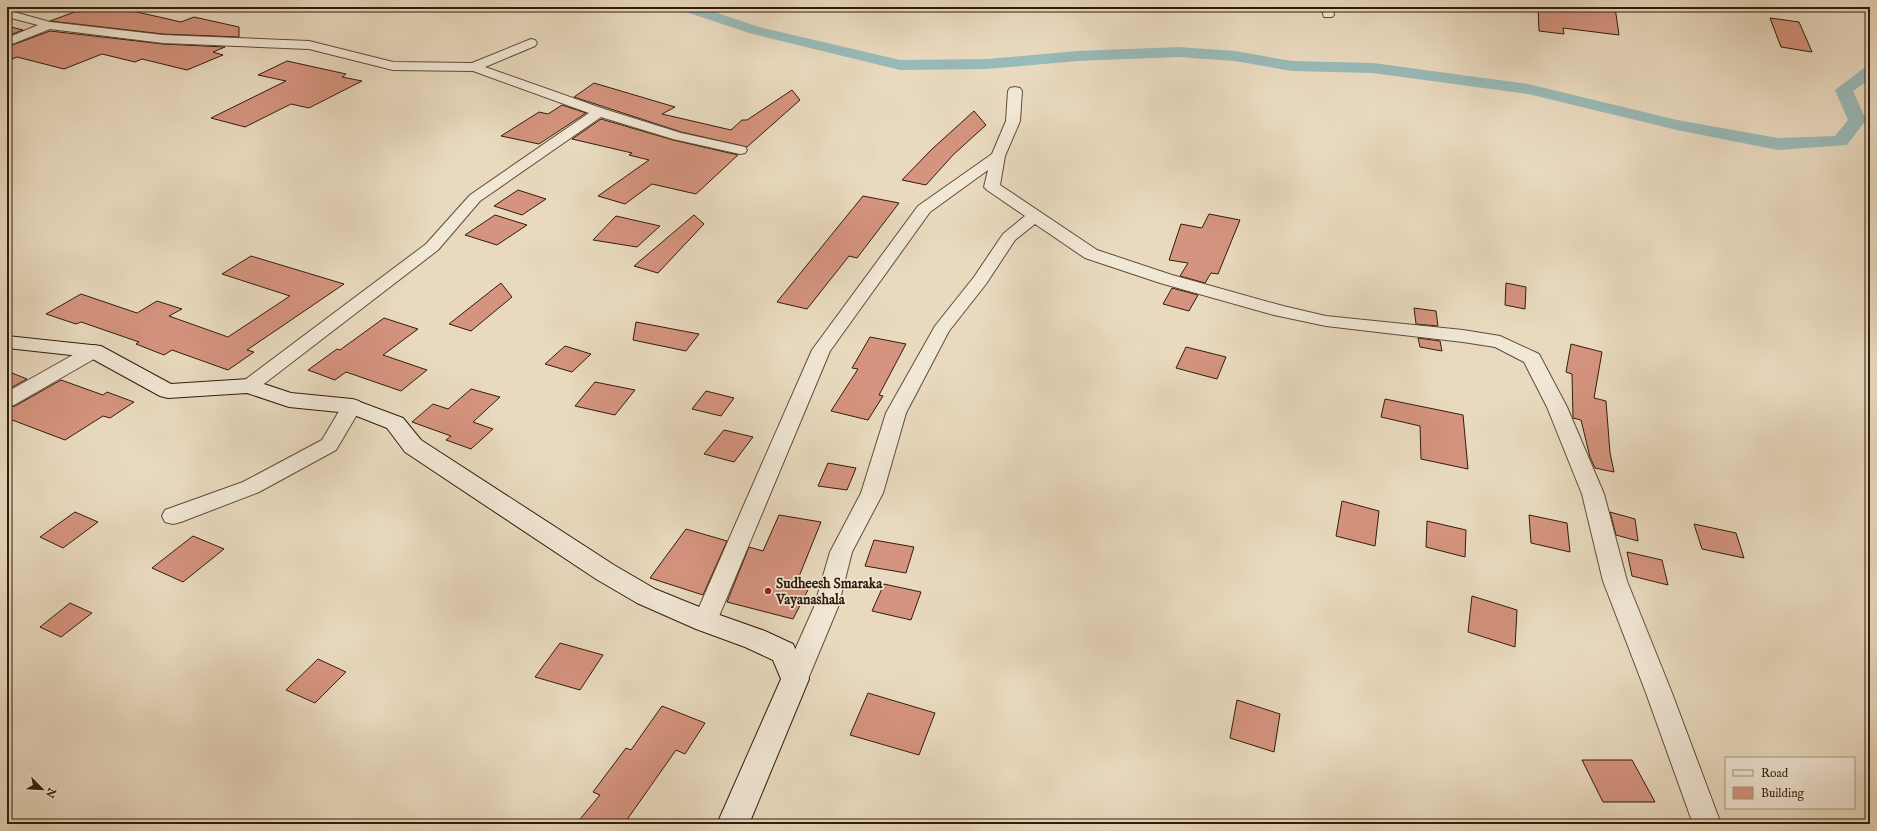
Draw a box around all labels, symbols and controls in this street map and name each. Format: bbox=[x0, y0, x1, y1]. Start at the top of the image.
place label: Sudheesh Smaraka Vayanashala bbox=[775, 575, 883, 609]
marker: Sudheesh Smaraka Vayanashala bbox=[763, 586, 773, 596]
legend bbox=[1725, 757, 1855, 809]
text: Road bbox=[1761, 766, 1789, 781]
north arrow bbox=[22, 769, 62, 809]
text: N bbox=[42, 785, 59, 800]
text: Building bbox=[1761, 786, 1805, 801]

